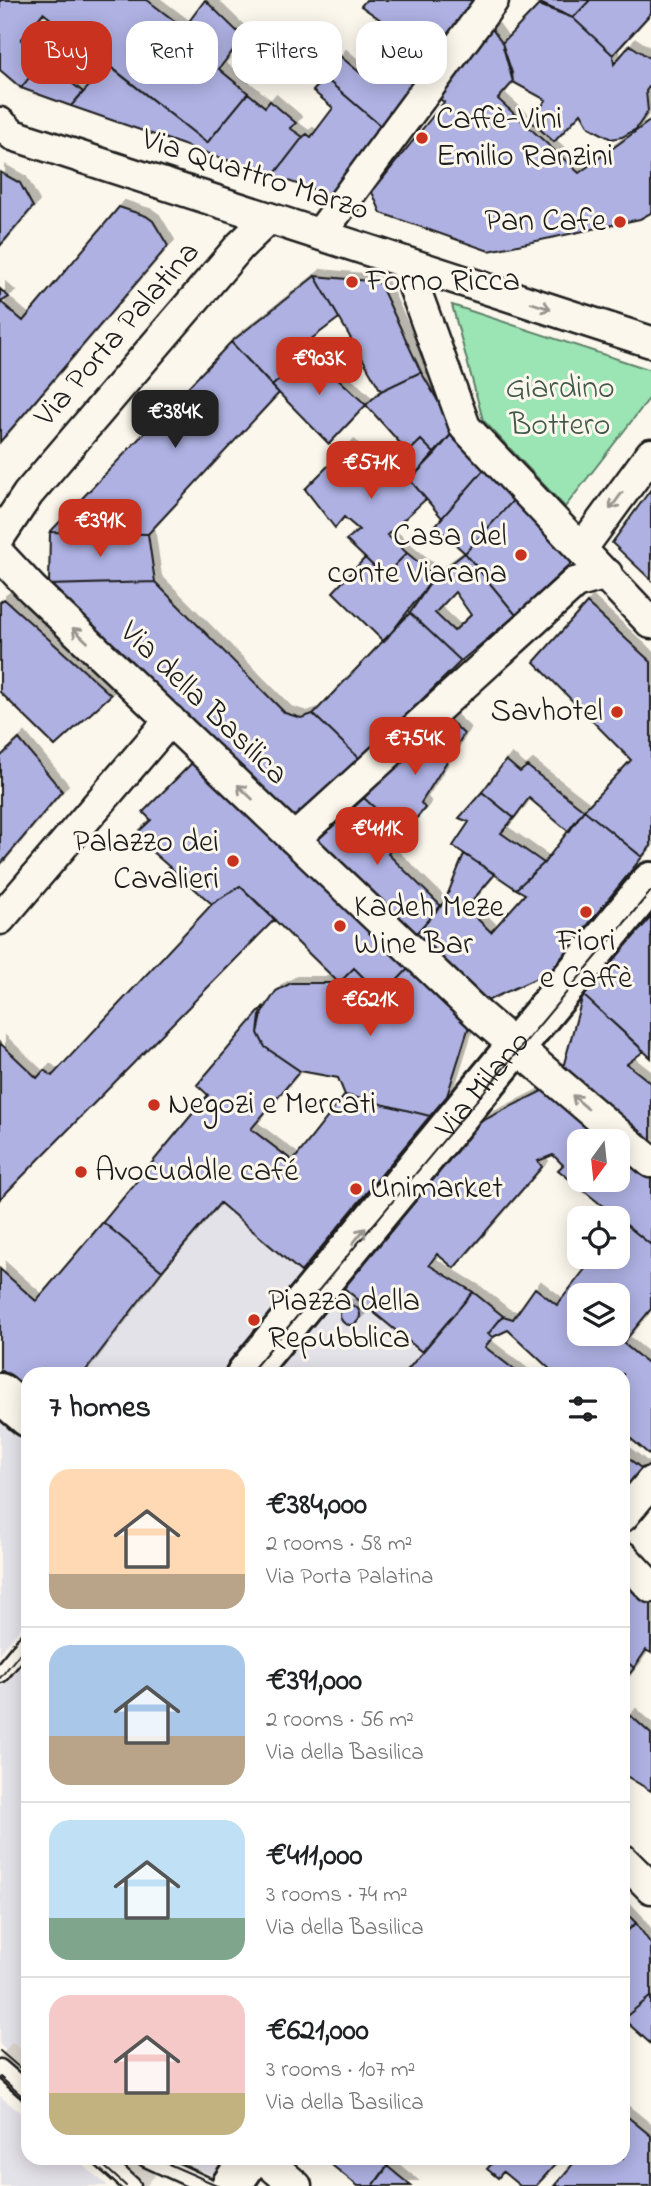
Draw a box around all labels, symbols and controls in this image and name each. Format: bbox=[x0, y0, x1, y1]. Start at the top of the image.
chip: Buy bbox=[21, 21, 112, 84]
chip: Rent bbox=[126, 21, 218, 84]
chip: Filters bbox=[232, 21, 342, 84]
chip: New bbox=[356, 21, 447, 84]
place label: Caffè-Vini Emilio Ranzini bbox=[436, 97, 613, 181]
street label: Via Quattro Marzo bbox=[134, 117, 375, 235]
marker: Caffè-Vini Emilio Ranzini bbox=[414, 130, 430, 146]
place label: Pan Cafe bbox=[484, 199, 607, 246]
marker: Pan Cafe bbox=[612, 214, 628, 230]
street label: Via Porta Palatina bbox=[23, 232, 212, 439]
place label: Forno Ricca bbox=[365, 259, 520, 306]
marker: Forno Ricca bbox=[344, 274, 360, 290]
one-way arrow bbox=[530, 300, 552, 313]
pin: €903K bbox=[270, 338, 368, 397]
text: €903K bbox=[292, 343, 346, 376]
park label: Giardino Bottero bbox=[505, 366, 615, 450]
pin: €384K bbox=[126, 391, 224, 450]
text: €384K bbox=[148, 396, 202, 429]
pin: €571K bbox=[322, 442, 420, 501]
text: €571K bbox=[342, 447, 400, 480]
one-way arrow bbox=[609, 491, 624, 510]
pin: €391K bbox=[51, 500, 149, 559]
text: €391K bbox=[75, 505, 125, 538]
place label: Casa del conte Viarana bbox=[327, 514, 507, 598]
marker: Casa del conte Viarana bbox=[513, 547, 529, 563]
street label: Via della Basilica bbox=[107, 610, 298, 797]
one-way arrow bbox=[71, 627, 89, 643]
place label: Savhotel bbox=[491, 689, 603, 736]
marker: Savhotel bbox=[609, 704, 625, 720]
pin: €754K bbox=[366, 718, 464, 777]
text: €754K bbox=[385, 723, 445, 756]
one-way arrow bbox=[236, 784, 254, 801]
pin: €411K bbox=[328, 808, 426, 867]
text: €411K bbox=[351, 813, 403, 846]
place label: Palazzo dei Cavalieri bbox=[73, 820, 219, 904]
marker: Palazzo dei Cavalieri bbox=[225, 853, 241, 869]
place label: Kadeh Meze Wine Bar bbox=[354, 885, 504, 969]
marker: Fiori e Caffè bbox=[578, 904, 594, 920]
marker: Kadeh Meze Wine Bar bbox=[332, 918, 348, 934]
place label: Fiori e Caffè bbox=[540, 919, 633, 1003]
pin: €621K bbox=[321, 978, 419, 1038]
text: €621K bbox=[342, 984, 398, 1017]
street label: Via Milano bbox=[424, 1021, 543, 1150]
place label: Negozi e Mercati bbox=[168, 1082, 376, 1129]
one-way arrow bbox=[572, 1094, 590, 1110]
marker: Negozi e Mercati bbox=[146, 1097, 162, 1113]
north arrow bbox=[567, 1129, 630, 1192]
map controls bbox=[567, 1129, 630, 1346]
place label: Avocuddle café bbox=[95, 1149, 299, 1196]
marker: Avocuddle café bbox=[73, 1164, 89, 1180]
place label: Unimarket bbox=[370, 1166, 503, 1213]
marker: Unimarket bbox=[348, 1181, 364, 1197]
button: locate bbox=[567, 1206, 630, 1269]
one-way arrow bbox=[352, 1227, 367, 1245]
place label: Piazza della Repubblica bbox=[268, 1279, 420, 1363]
button: layers bbox=[567, 1283, 630, 1346]
marker: Piazza della Repubblica bbox=[246, 1312, 262, 1328]
text: 7 homes bbox=[49, 1387, 151, 1431]
icon: filters bbox=[564, 1390, 602, 1428]
text: €384,000 bbox=[266, 1484, 367, 1528]
icon: home bbox=[105, 1497, 189, 1581]
text: 2 rooms · 58 m² bbox=[266, 1528, 412, 1561]
text: Via Porta Palatina bbox=[266, 1561, 433, 1594]
text: €391,000 bbox=[266, 1660, 362, 1704]
icon: home bbox=[105, 1673, 189, 1757]
text: 2 rooms · 56 m² bbox=[266, 1704, 414, 1737]
text: Via della Basilica bbox=[266, 1737, 424, 1770]
text: €411,000 bbox=[266, 1835, 362, 1879]
icon: home bbox=[105, 1848, 189, 1932]
text: 3 rooms · 74 m² bbox=[266, 1879, 408, 1912]
text: Via della Basilica bbox=[266, 1912, 424, 1945]
text: €621,000 bbox=[266, 2010, 369, 2054]
icon: home bbox=[105, 2023, 189, 2107]
text: 3 rooms · 107 m² bbox=[266, 2054, 415, 2087]
text: Via della Basilica bbox=[266, 2087, 424, 2120]

